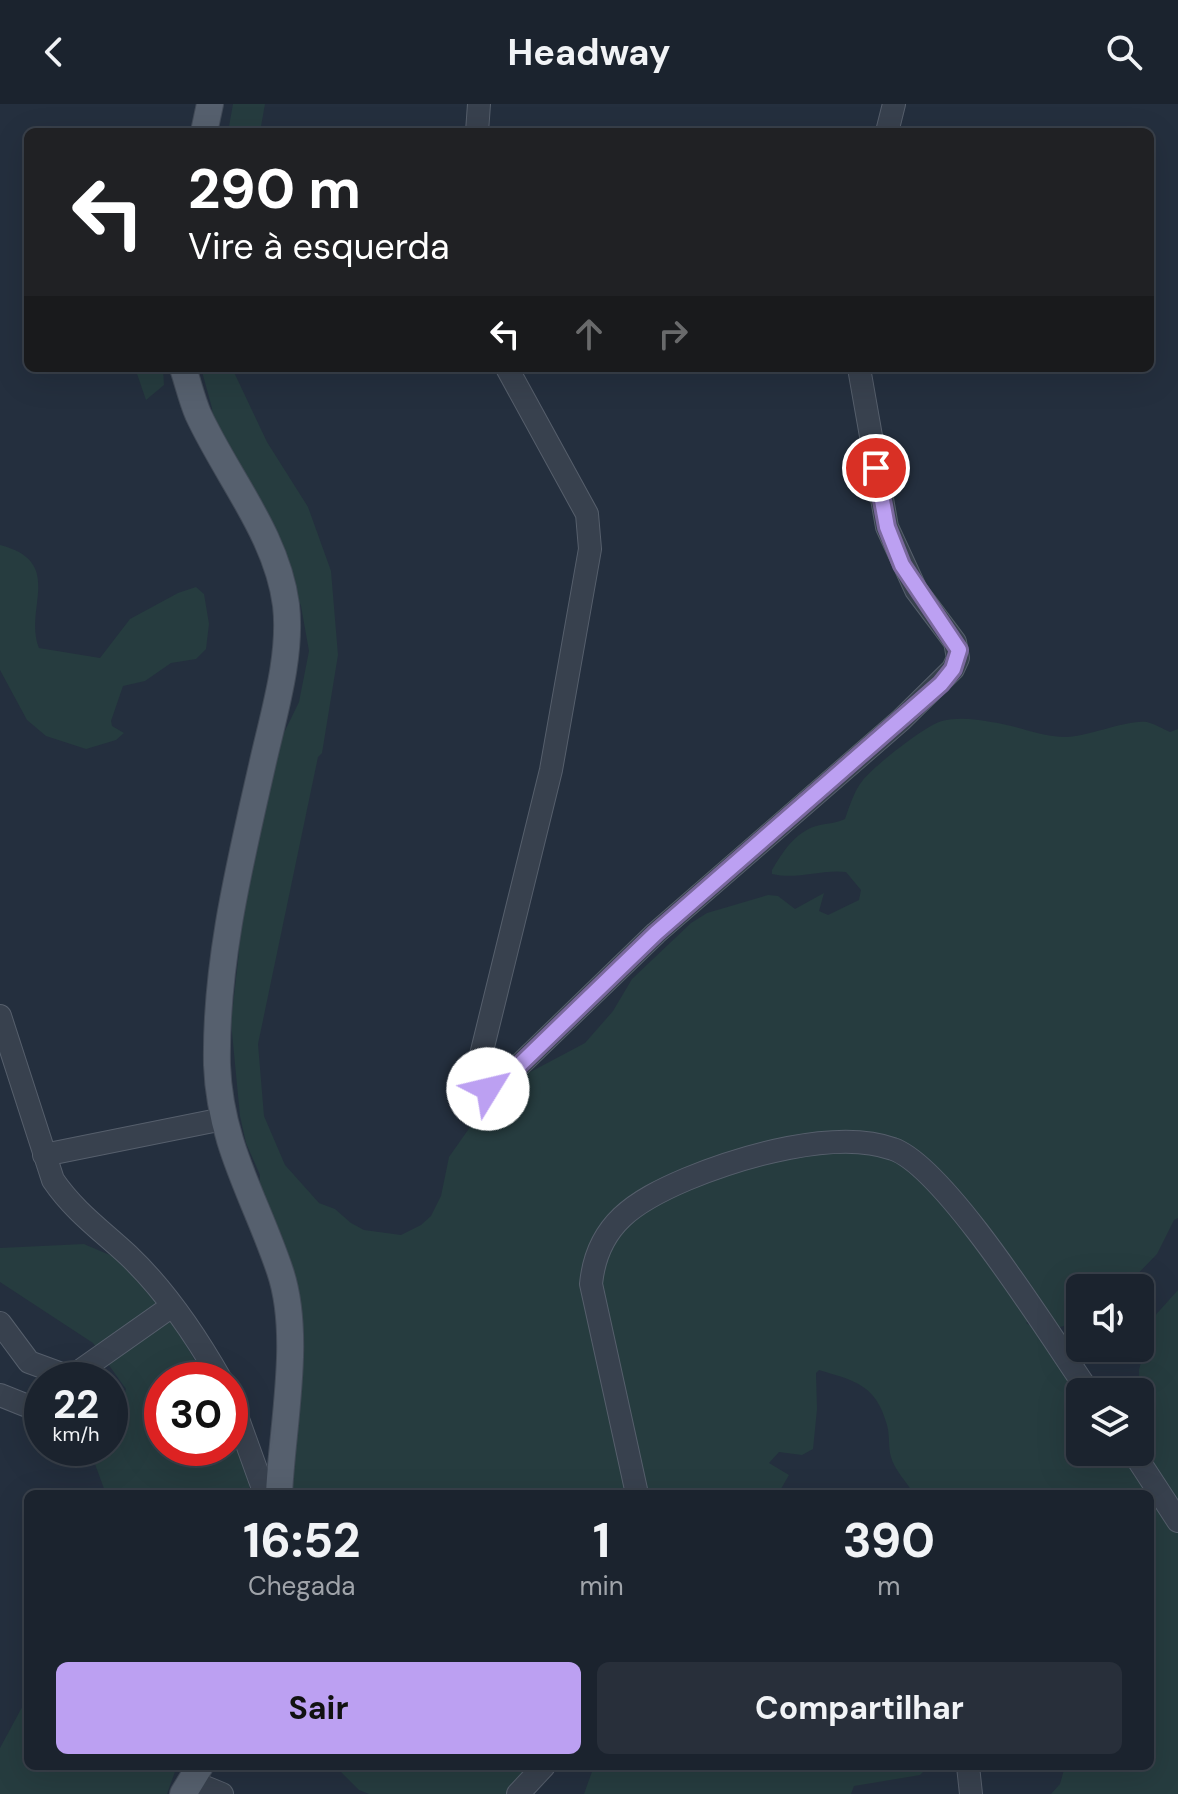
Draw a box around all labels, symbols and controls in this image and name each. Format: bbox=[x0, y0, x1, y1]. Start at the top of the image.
text: Headway bbox=[508, 29, 670, 76]
icon: back bbox=[32, 30, 76, 74]
icon: search bbox=[1102, 30, 1146, 74]
text: 290 m bbox=[188, 152, 361, 225]
icon: left bbox=[56, 160, 160, 264]
text: Vire à esquerda bbox=[188, 223, 450, 270]
icon: left bbox=[483, 312, 527, 356]
icon: ahead bbox=[567, 312, 611, 356]
icon: right bbox=[651, 312, 695, 356]
pin bbox=[842, 434, 910, 502]
icon: arrive bbox=[854, 446, 898, 490]
position arrow bbox=[446, 1047, 530, 1131]
map controls bbox=[1066, 1274, 1154, 1466]
button: sound bbox=[1066, 1274, 1154, 1362]
speed limit sign: 30 bbox=[144, 1362, 248, 1466]
text: 22 bbox=[53, 1378, 99, 1430]
button: layers bbox=[1066, 1378, 1154, 1466]
text: km/h bbox=[52, 1421, 100, 1447]
text: 16:52 bbox=[243, 1509, 360, 1572]
text: 1 bbox=[593, 1509, 610, 1572]
text: 390 bbox=[843, 1509, 935, 1572]
text: Chegada bbox=[248, 1569, 355, 1603]
text: min bbox=[579, 1569, 624, 1603]
text: m bbox=[877, 1569, 900, 1603]
button: Sair bbox=[56, 1662, 581, 1754]
button: Compartilhar bbox=[597, 1662, 1122, 1754]

